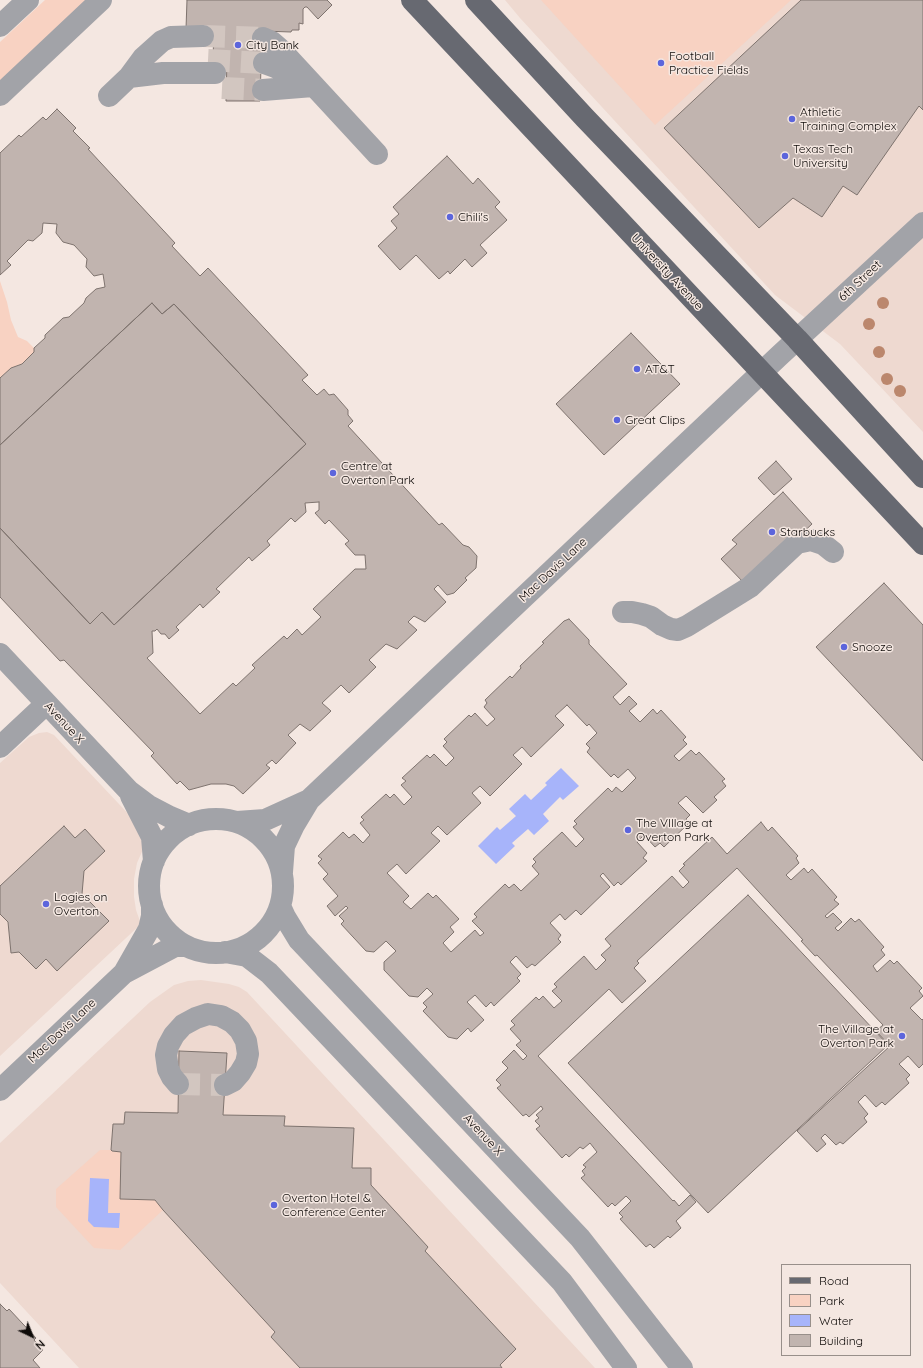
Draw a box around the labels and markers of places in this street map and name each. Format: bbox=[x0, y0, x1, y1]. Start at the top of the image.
place label: City Bank bbox=[246, 38, 299, 52]
marker: City Bank bbox=[233, 40, 243, 50]
place label: Football Practice Fields bbox=[669, 49, 749, 77]
marker: Football Practice Fields bbox=[656, 58, 666, 68]
place label: Athletic Training Complex bbox=[800, 105, 896, 133]
marker: Athletic Training Complex bbox=[787, 114, 797, 124]
place label: Texas Tech University bbox=[793, 142, 853, 170]
marker: Texas Tech University bbox=[780, 151, 790, 161]
place label: Chili's bbox=[458, 210, 488, 224]
marker: Chili's bbox=[445, 212, 455, 222]
place label: AT&T bbox=[645, 362, 675, 376]
marker: AT&T bbox=[632, 364, 642, 374]
place label: Great Clips bbox=[625, 413, 685, 427]
marker: Great Clips bbox=[612, 415, 622, 425]
place label: Centre at Overton Park bbox=[341, 459, 415, 487]
marker: Centre at Overton Park bbox=[328, 468, 338, 478]
place label: Starbucks bbox=[780, 525, 835, 539]
marker: Starbucks bbox=[767, 527, 777, 537]
place label: Snooze bbox=[852, 640, 892, 654]
marker: Snooze bbox=[839, 642, 849, 652]
place label: The VIllage at Overton Park bbox=[636, 816, 713, 844]
marker: The VIllage at Overton Park bbox=[623, 825, 633, 835]
place label: Logies on Overton bbox=[54, 890, 108, 918]
marker: Logies on Overton bbox=[41, 899, 51, 909]
place label: The Village at Overton Park bbox=[818, 1022, 894, 1050]
marker: The Village at Overton Park bbox=[897, 1031, 907, 1041]
place label: Overton Hotel & Conference Center bbox=[282, 1191, 386, 1219]
marker: Overton Hotel & Conference Center bbox=[269, 1200, 279, 1210]

